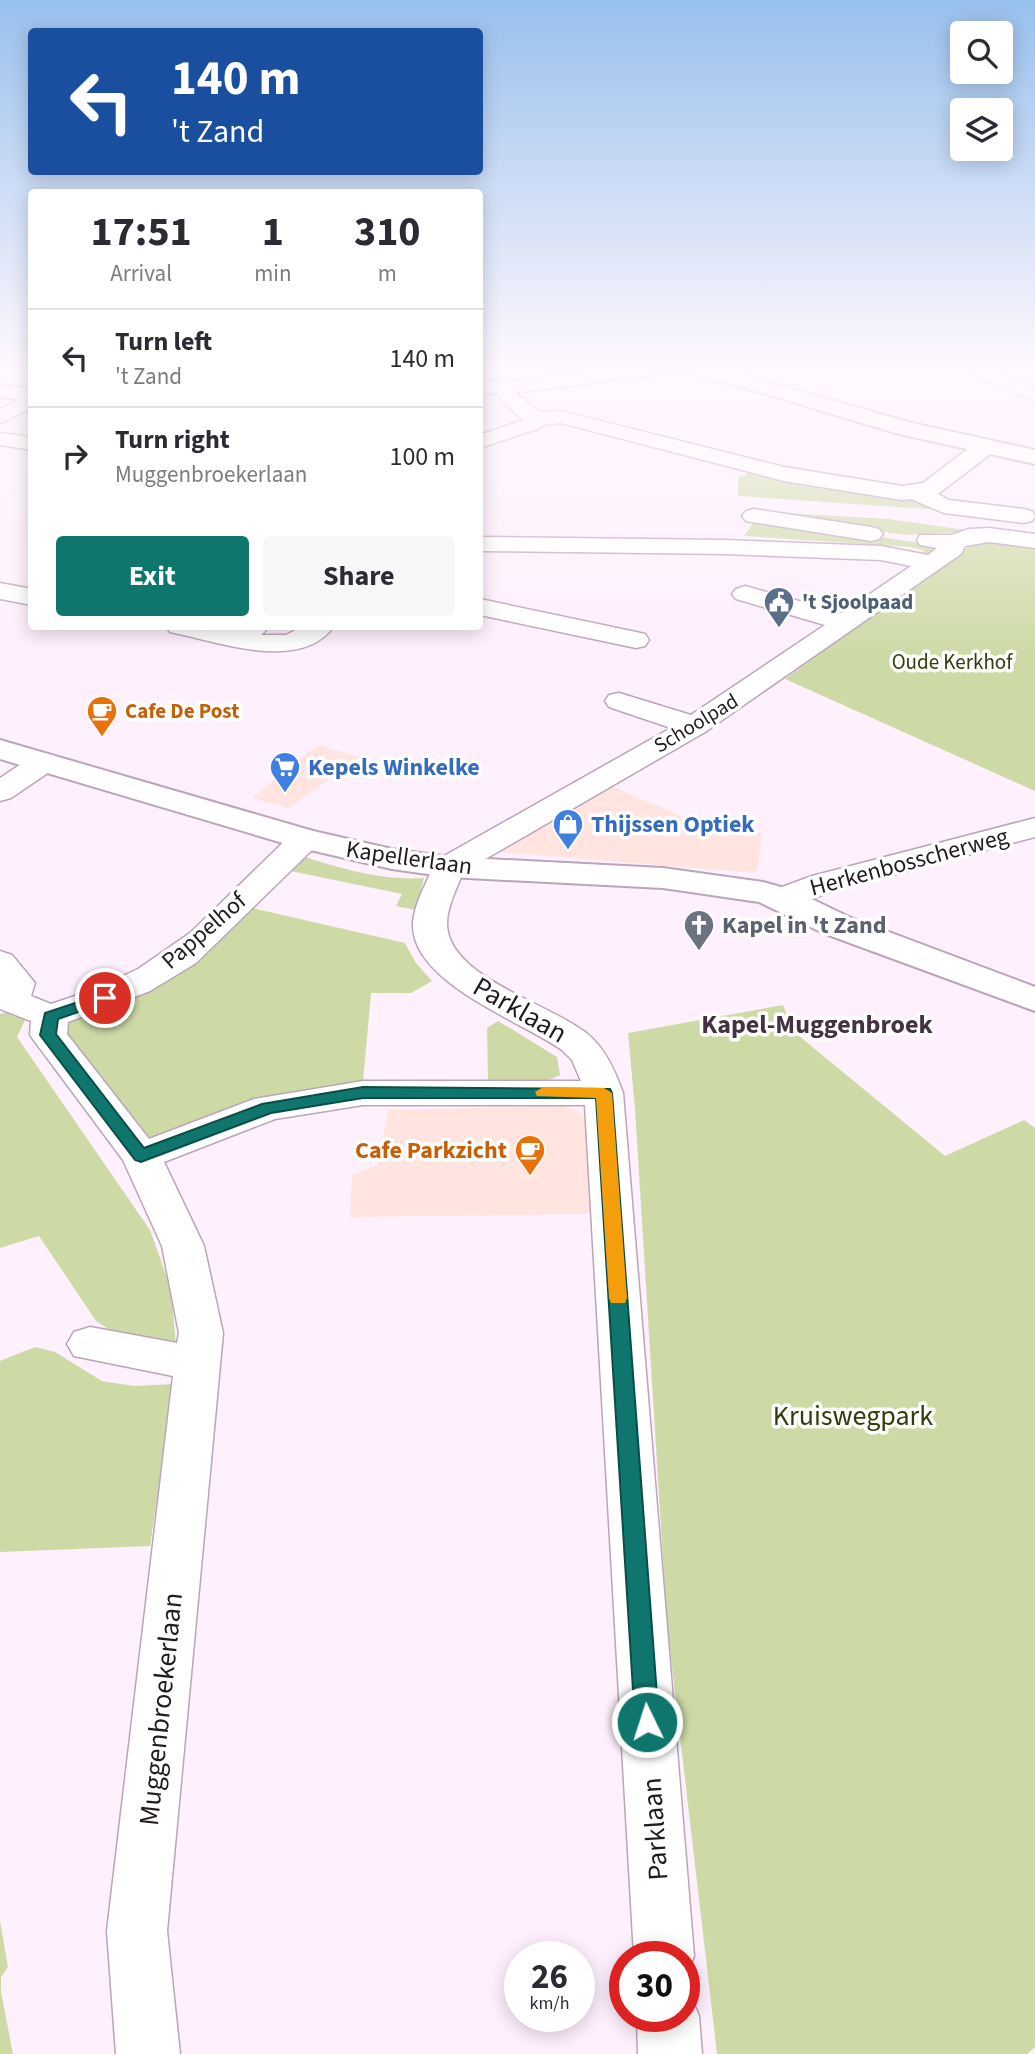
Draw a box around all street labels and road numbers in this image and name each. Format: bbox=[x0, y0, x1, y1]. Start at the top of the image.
street label: Schoolpad bbox=[648, 686, 744, 760]
street label: Herkenbosscherweg bbox=[806, 819, 1012, 905]
street label: Kapellerlaan bbox=[344, 832, 474, 884]
street label: Pappelhof bbox=[154, 884, 255, 978]
street label: Parklaan bbox=[465, 967, 575, 1053]
street label: Muggenbroekerlaan bbox=[129, 1590, 193, 1828]
street label: Parklaan bbox=[631, 1776, 679, 1882]

